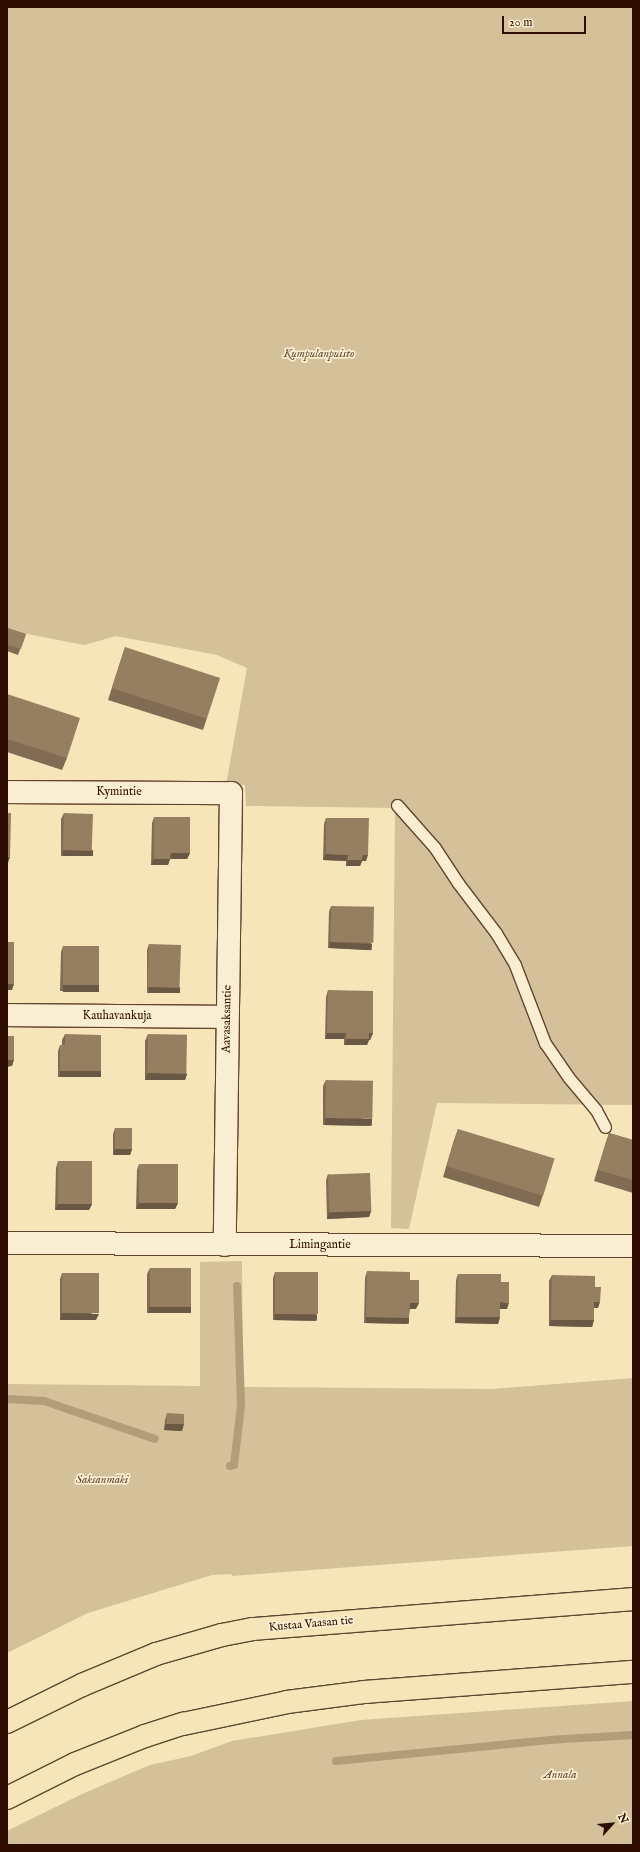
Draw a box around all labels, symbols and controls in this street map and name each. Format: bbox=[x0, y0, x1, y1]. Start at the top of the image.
scale bar bbox=[504, 8, 588, 34]
text: 20 m bbox=[509, 15, 532, 30]
park label: Kumpulanpuisto bbox=[284, 347, 354, 361]
street label: Kymintie bbox=[96, 785, 142, 799]
street label: Aavasaksantie bbox=[219, 985, 235, 1053]
street label: Kauhavankuja bbox=[82, 1009, 152, 1023]
street label: Limingantie bbox=[289, 1238, 351, 1252]
park label: Saksanmäki bbox=[76, 1473, 128, 1487]
street label: Kustaa Vaasan tie bbox=[268, 1613, 354, 1635]
park label: Annala bbox=[543, 1768, 577, 1782]
north arrow bbox=[592, 1804, 632, 1844]
text: N bbox=[614, 1811, 631, 1826]

